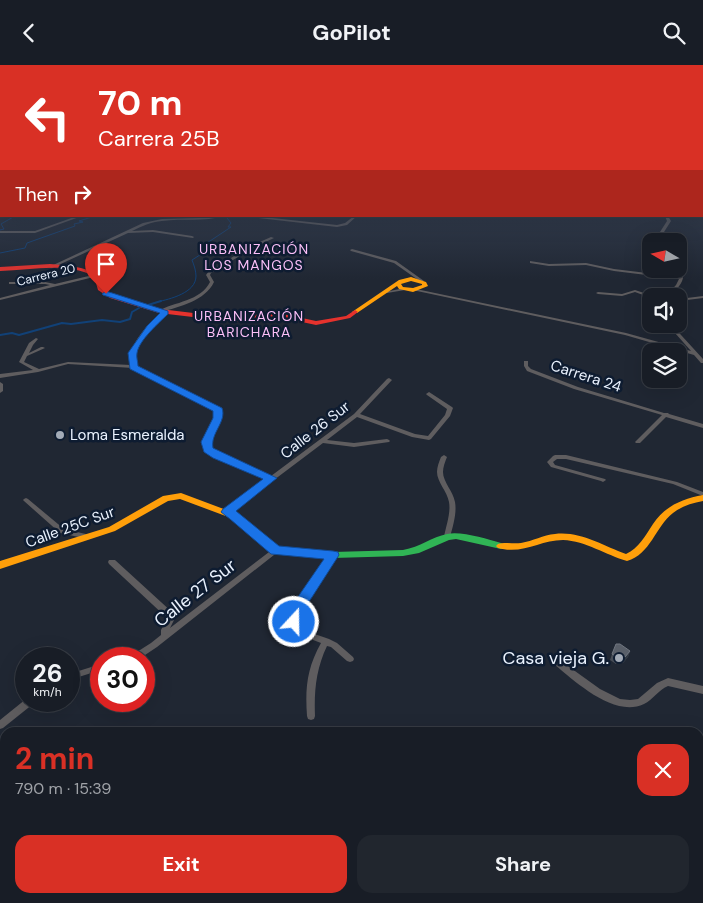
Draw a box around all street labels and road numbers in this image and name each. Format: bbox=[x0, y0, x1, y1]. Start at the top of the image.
street label: Carrera 20 bbox=[15, 260, 77, 290]
street label: Carrera 24 bbox=[548, 355, 624, 397]
street label: Calle 26 Sur bbox=[276, 396, 354, 463]
street label: Calle 25C Sur bbox=[23, 501, 118, 552]
street label: Calle 27 Sur bbox=[149, 553, 241, 633]

